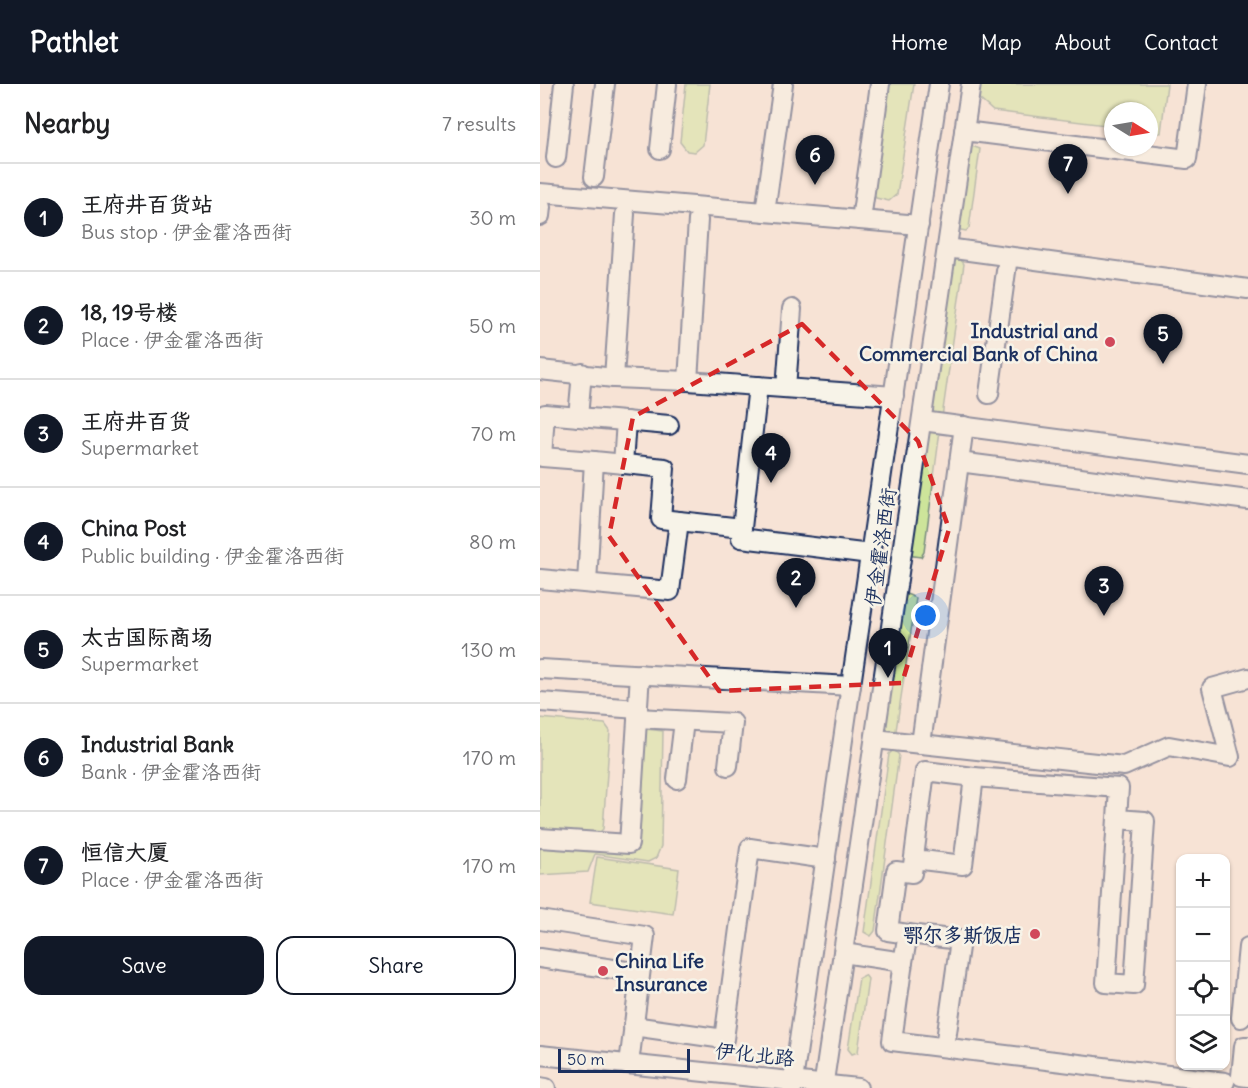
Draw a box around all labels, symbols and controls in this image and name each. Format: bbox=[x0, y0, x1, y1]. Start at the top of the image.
text: Pathlet bbox=[30, 24, 119, 60]
text: Home bbox=[891, 29, 948, 56]
text: Map bbox=[981, 29, 1022, 56]
text: About bbox=[1055, 29, 1111, 56]
text: Contact bbox=[1144, 29, 1218, 56]
north arrow bbox=[1104, 102, 1158, 156]
text: Nearby bbox=[24, 107, 110, 140]
text: 7 results bbox=[442, 111, 516, 136]
pin: 6 bbox=[796, 135, 834, 185]
pin: 7 bbox=[1048, 144, 1088, 194]
text: 王府井百货站 bbox=[81, 190, 213, 218]
text: 1 bbox=[40, 205, 47, 230]
text: 30 m bbox=[469, 205, 516, 230]
text: Bus stop · 伊金霍洛西街 bbox=[81, 219, 292, 244]
text: 18, 19号楼 bbox=[81, 298, 178, 326]
text: 2 bbox=[38, 313, 49, 338]
text: 50 m bbox=[469, 313, 516, 338]
pin: 5 bbox=[1144, 314, 1182, 364]
place label: Industrial and Commercial Bank of China bbox=[859, 318, 1099, 366]
text: Place · 伊金霍洛西街 bbox=[81, 327, 263, 352]
marker: Industrial and Commercial Bank of China bbox=[1103, 335, 1117, 349]
text: 王府井百货 bbox=[81, 407, 191, 435]
text: 3 bbox=[38, 421, 49, 446]
text: 70 m bbox=[471, 421, 516, 446]
pin: 4 bbox=[752, 434, 790, 483]
text: Supermarket bbox=[81, 435, 199, 460]
street label: 伊金霍洛西街 bbox=[859, 486, 901, 608]
text: China Post bbox=[81, 514, 186, 542]
text: 4 bbox=[38, 529, 49, 554]
text: 80 m bbox=[469, 529, 516, 554]
text: Public building · 伊金霍洛西街 bbox=[81, 543, 344, 568]
pin: 2 bbox=[776, 558, 816, 608]
pin: 3 bbox=[1084, 566, 1124, 616]
your location bbox=[911, 601, 940, 630]
text: 太古国际商场 bbox=[81, 623, 213, 651]
pin: 1 bbox=[868, 628, 908, 678]
text: 5 bbox=[38, 637, 49, 662]
text: 130 m bbox=[461, 637, 516, 662]
text: Supermarket bbox=[81, 651, 199, 676]
text: Industrial Bank bbox=[81, 730, 234, 758]
text: 6 bbox=[38, 745, 49, 770]
text: 170 m bbox=[463, 745, 516, 770]
text: Bank · 伊金霍洛西街 bbox=[81, 759, 261, 784]
text: 恒信大厦 bbox=[81, 838, 169, 866]
text: 7 bbox=[39, 853, 48, 878]
text: 170 m bbox=[463, 853, 516, 878]
map controls bbox=[1176, 854, 1230, 1070]
button: + bbox=[1176, 854, 1230, 908]
text: Place · 伊金霍洛西街 bbox=[81, 867, 263, 892]
button: − bbox=[1176, 908, 1230, 962]
place label: 鄂尔多斯饭店 bbox=[903, 922, 1023, 947]
marker: 鄂尔多斯饭店 bbox=[1028, 927, 1042, 941]
button: Save bbox=[24, 936, 264, 995]
button: Share bbox=[276, 936, 516, 995]
place label: China Life Insurance bbox=[615, 948, 708, 996]
button: locate bbox=[1176, 962, 1230, 1016]
marker: China Life Insurance bbox=[596, 964, 610, 978]
button: layers bbox=[1176, 1016, 1230, 1070]
street label: 伊化北路 bbox=[714, 1037, 797, 1071]
scale bar bbox=[558, 1046, 690, 1074]
text: 50 m bbox=[567, 1049, 605, 1069]

